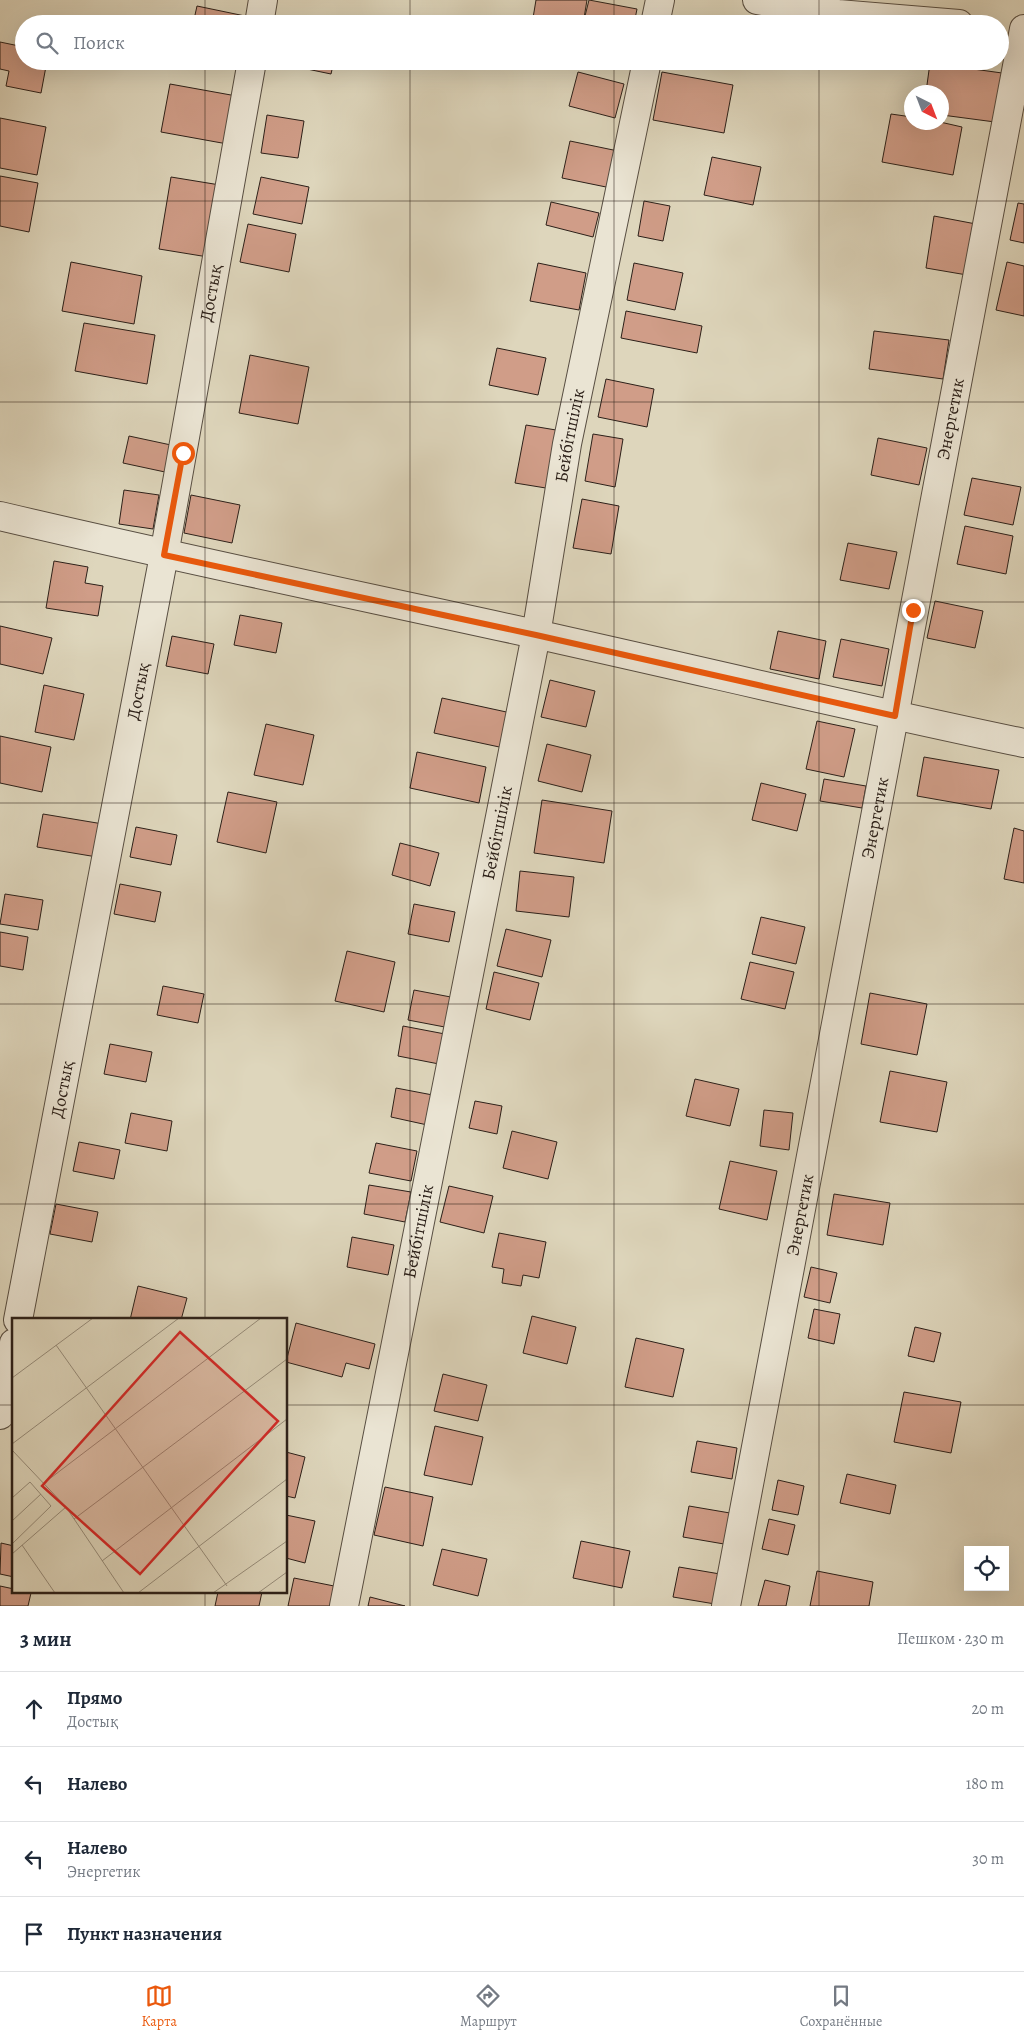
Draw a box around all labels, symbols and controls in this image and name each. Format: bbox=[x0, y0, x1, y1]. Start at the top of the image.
search box bbox=[15, 15, 1009, 70]
icon: search bbox=[33, 29, 61, 57]
text: Поиск bbox=[73, 30, 125, 56]
north arrow bbox=[904, 85, 949, 130]
street label: Достық bbox=[194, 262, 228, 324]
street label: Энергетик bbox=[931, 376, 970, 462]
street label: Бейбітшілік bbox=[549, 386, 590, 484]
route start bbox=[172, 442, 195, 465]
route end bbox=[902, 599, 925, 622]
street label: Достық bbox=[121, 660, 155, 722]
street label: Энергетик bbox=[855, 775, 894, 861]
street label: Бейбітшілік bbox=[476, 784, 518, 882]
street label: Достық bbox=[45, 1058, 79, 1120]
street label: Энергетик bbox=[780, 1172, 819, 1258]
street label: Бейбітшілік bbox=[397, 1182, 439, 1280]
inset map bbox=[12, 1318, 288, 1594]
map controls bbox=[964, 1546, 1009, 1591]
button: locate bbox=[964, 1546, 1009, 1591]
text: 3 мин bbox=[20, 1625, 72, 1653]
text: Пешком · 230 m bbox=[897, 1628, 1004, 1650]
text: Прямо bbox=[67, 1685, 122, 1711]
icon: ahead bbox=[20, 1695, 48, 1723]
text: 20 m bbox=[971, 1698, 1004, 1720]
text: Достық bbox=[67, 1711, 118, 1733]
icon: left bbox=[20, 1770, 48, 1798]
text: Налево bbox=[67, 1771, 127, 1797]
text: 180 m bbox=[966, 1773, 1004, 1795]
text: Налево bbox=[67, 1835, 127, 1861]
icon: left bbox=[20, 1845, 48, 1873]
text: 30 m bbox=[972, 1848, 1004, 1870]
text: Энергетик bbox=[67, 1861, 141, 1883]
icon: arrive bbox=[20, 1920, 48, 1948]
text: Пункт назначения bbox=[67, 1921, 222, 1947]
tab: Карта bbox=[142, 1982, 177, 2031]
tab: Маршрут bbox=[460, 1982, 517, 2031]
tab: Сохранённые bbox=[800, 1982, 882, 2031]

